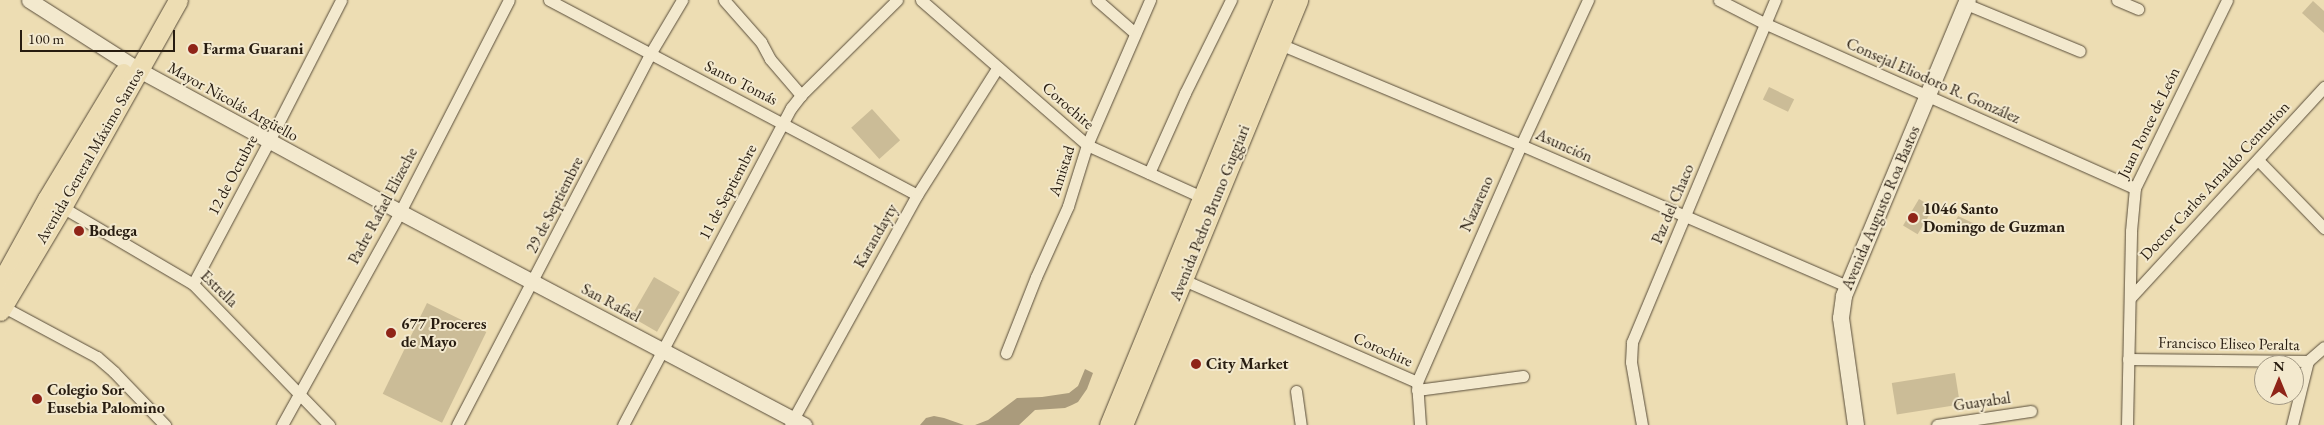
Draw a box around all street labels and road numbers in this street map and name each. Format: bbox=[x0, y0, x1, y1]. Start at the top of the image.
street label: Consejal Eliodoro R. González bbox=[1843, 34, 2023, 128]
street label: Santo Tomás bbox=[701, 56, 781, 110]
street label: Mayor Nicolás Argüello bbox=[164, 58, 302, 146]
street label: Juan Ponce de León bbox=[2114, 64, 2184, 182]
street label: Avenida General Máximo Santos bbox=[32, 65, 148, 247]
street label: Corochire bbox=[1038, 78, 1098, 134]
street label: Doctor Carlos Arnaldo Centurion bbox=[2136, 97, 2294, 265]
street label: Avenida Pedro Bruno Guggiari bbox=[1166, 122, 1254, 304]
street label: Avenida Augusto Roa Bastos bbox=[1838, 123, 1924, 293]
street label: Asunción bbox=[1533, 125, 1595, 167]
street label: 12 de Octubre bbox=[204, 132, 262, 218]
street label: 11 de Septiembre bbox=[695, 141, 761, 243]
street label: Amistad bbox=[1045, 143, 1079, 199]
street label: Padre Rafael Elizeche bbox=[344, 144, 422, 268]
street label: 29 de Septiembre bbox=[522, 154, 588, 256]
street label: Paz del Chaco bbox=[1648, 161, 1698, 247]
street label: Nazareno bbox=[1456, 173, 1498, 235]
street label: Karandayty bbox=[850, 201, 902, 271]
street label: Estrella bbox=[196, 267, 242, 311]
street label: San Rafael bbox=[578, 279, 644, 327]
street label: Corochire bbox=[1350, 328, 1416, 372]
street label: Francisco Eliseo Peralta bbox=[2158, 333, 2300, 355]
street label: Guayabal bbox=[1952, 388, 2012, 416]

